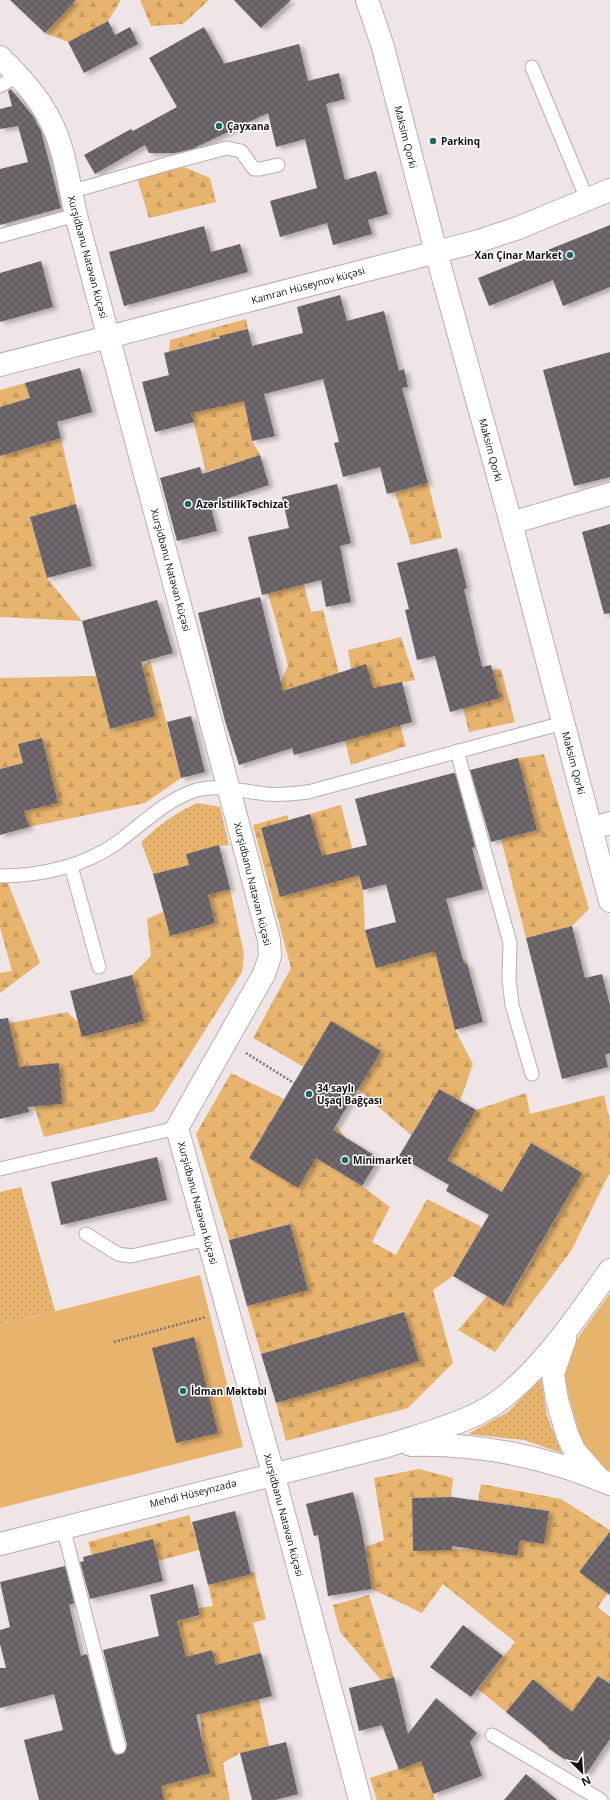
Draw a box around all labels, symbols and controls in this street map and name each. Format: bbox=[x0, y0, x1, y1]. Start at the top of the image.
street label: Maksim Qorki bbox=[391, 104, 421, 170]
place label: Çayxana bbox=[227, 119, 270, 133]
marker: Çayxana bbox=[214, 121, 224, 131]
place label: Parkinq bbox=[441, 134, 480, 148]
marker: Parkinq bbox=[428, 136, 438, 146]
street label: Xurşidbanu Natəvan küçəsi bbox=[65, 194, 111, 320]
place label: Xan Çinar Market bbox=[474, 248, 563, 262]
marker: Xan Çinar Market bbox=[565, 250, 575, 260]
street label: Kamran Hüseynov küçəsi bbox=[250, 263, 366, 307]
street label: Maksim Qorki bbox=[476, 417, 506, 483]
place label: AzərİstilikTəchizat bbox=[196, 497, 289, 511]
marker: AzərİstilikTəchizat bbox=[183, 499, 193, 509]
street label: Xurşidbanu Natəvan küçəsi bbox=[148, 507, 194, 633]
street label: Maksim Qorki bbox=[559, 730, 589, 796]
street label: Xurşidbanu Natəvan küçəsi bbox=[231, 821, 275, 947]
place label: 34 saylı Uşaq Bağçası bbox=[317, 1081, 382, 1107]
marker: 34 saylı Uşaq Bağçası bbox=[304, 1089, 314, 1099]
street label: Xurşidbanu Natəvan küçəsi bbox=[175, 1140, 221, 1266]
place label: Minimarket bbox=[353, 1153, 413, 1167]
marker: Minimarket bbox=[340, 1155, 350, 1165]
place label: İdman Məktəbi bbox=[191, 1384, 267, 1398]
marker: İdman Məktəbi bbox=[178, 1386, 188, 1396]
street label: Xurşidbanu Natəvan küçəsi bbox=[261, 1452, 307, 1578]
street label: Mehdi Hüseynzadə bbox=[148, 1475, 238, 1511]
north arrow bbox=[562, 1752, 602, 1792]
text: N bbox=[579, 1773, 594, 1790]

